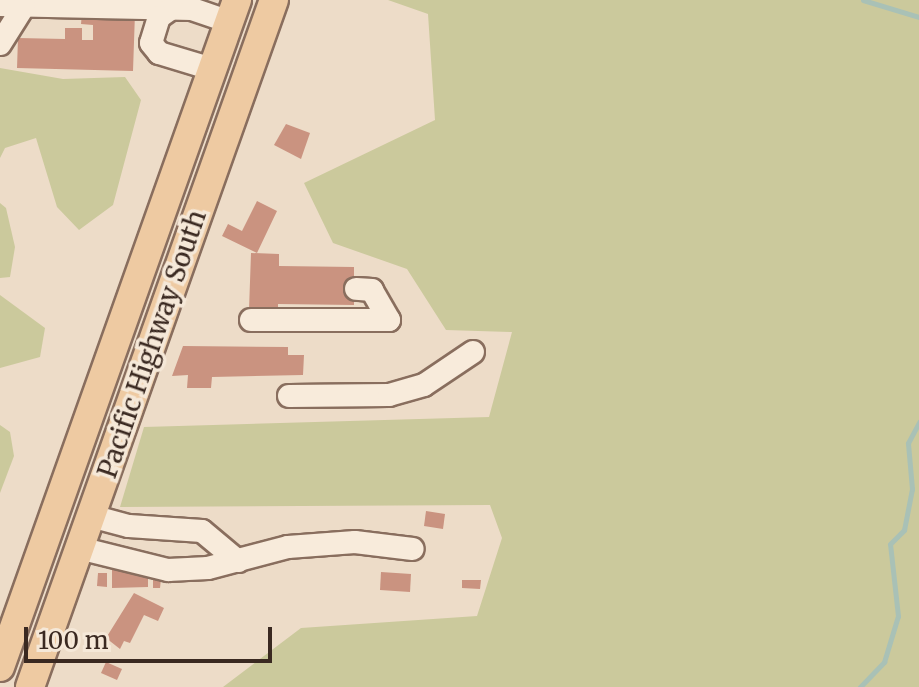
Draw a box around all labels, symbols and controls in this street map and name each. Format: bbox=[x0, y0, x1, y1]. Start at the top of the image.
street label: Pacific Highway South bbox=[91, 206, 213, 482]
scale bar bbox=[28, 611, 276, 661]
text: 100 m bbox=[38, 625, 108, 656]

